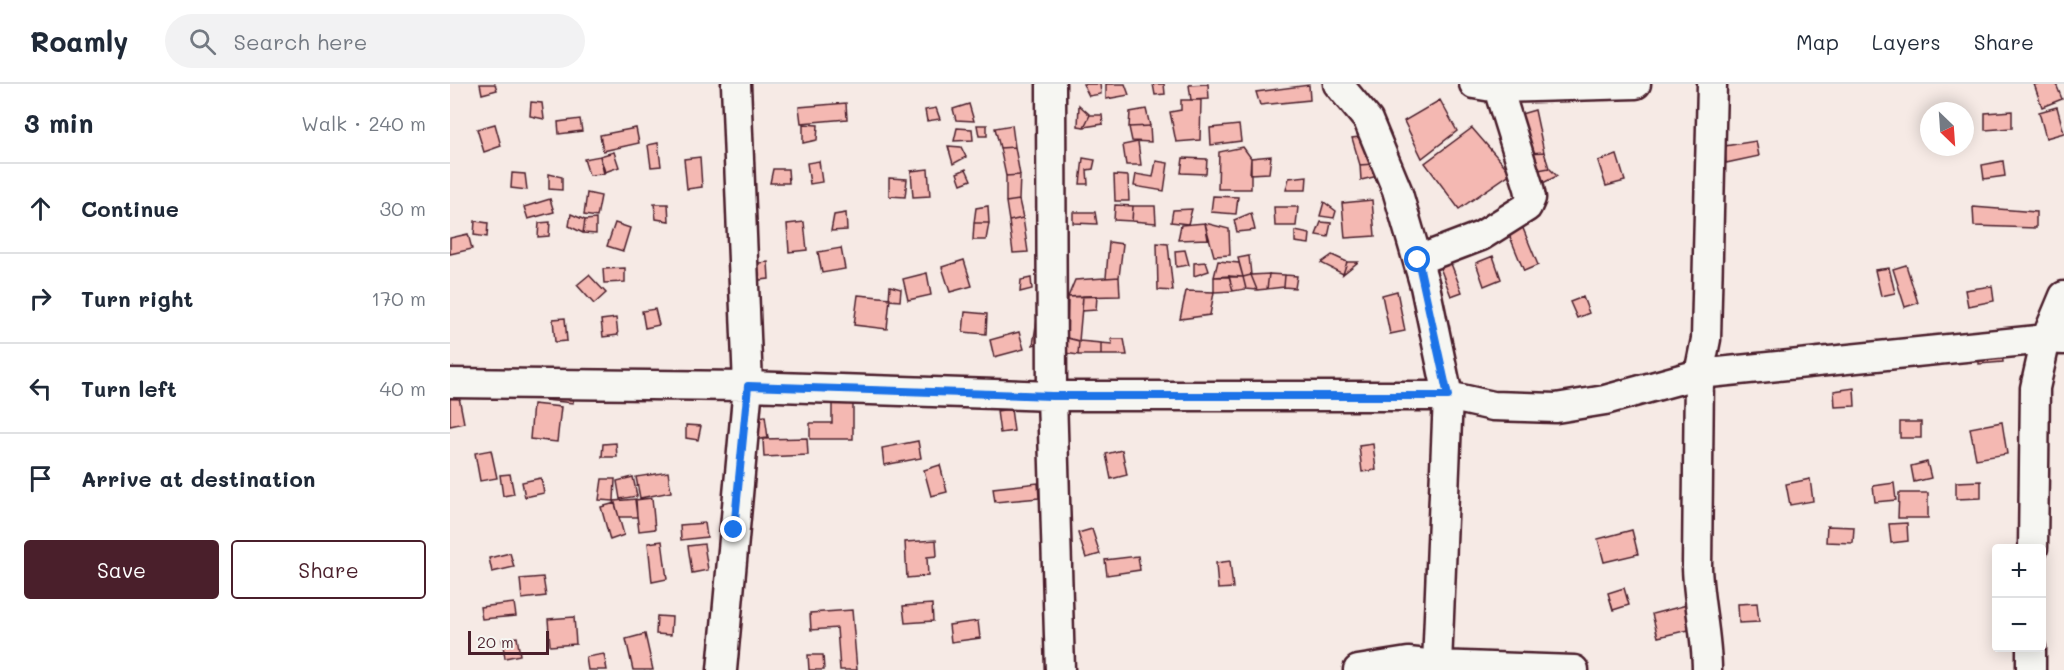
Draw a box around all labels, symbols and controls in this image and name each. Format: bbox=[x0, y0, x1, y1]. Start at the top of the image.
search box bbox=[165, 14, 585, 68]
text: Roamly bbox=[30, 23, 129, 59]
icon: search bbox=[186, 25, 219, 58]
text: Search here bbox=[234, 27, 367, 56]
text: Map bbox=[1796, 28, 1839, 55]
text: Layers bbox=[1872, 28, 1941, 55]
text: Share bbox=[1974, 28, 2034, 55]
north arrow bbox=[1920, 102, 1974, 156]
text: 3 min bbox=[24, 106, 93, 140]
text: Walk · 240 m bbox=[301, 110, 426, 136]
icon: ahead bbox=[24, 192, 57, 225]
text: Continue bbox=[81, 194, 179, 223]
text: 30 m bbox=[380, 195, 426, 221]
route start bbox=[1404, 246, 1430, 272]
icon: right bbox=[24, 282, 57, 315]
text: Turn right bbox=[81, 284, 193, 313]
text: 170 m bbox=[371, 285, 426, 311]
icon: left bbox=[24, 372, 57, 405]
text: Turn left bbox=[81, 374, 177, 403]
text: 40 m bbox=[380, 375, 426, 401]
icon: arrive bbox=[24, 462, 57, 495]
text: Arrive at destination bbox=[81, 464, 316, 493]
route end bbox=[720, 516, 746, 542]
button: Save bbox=[24, 540, 219, 599]
button: Share bbox=[231, 540, 426, 599]
map controls bbox=[1992, 544, 2046, 652]
button: + bbox=[1992, 544, 2046, 598]
button: − bbox=[1992, 598, 2046, 652]
scale bar bbox=[468, 628, 549, 656]
text: 20 m bbox=[477, 631, 514, 652]

